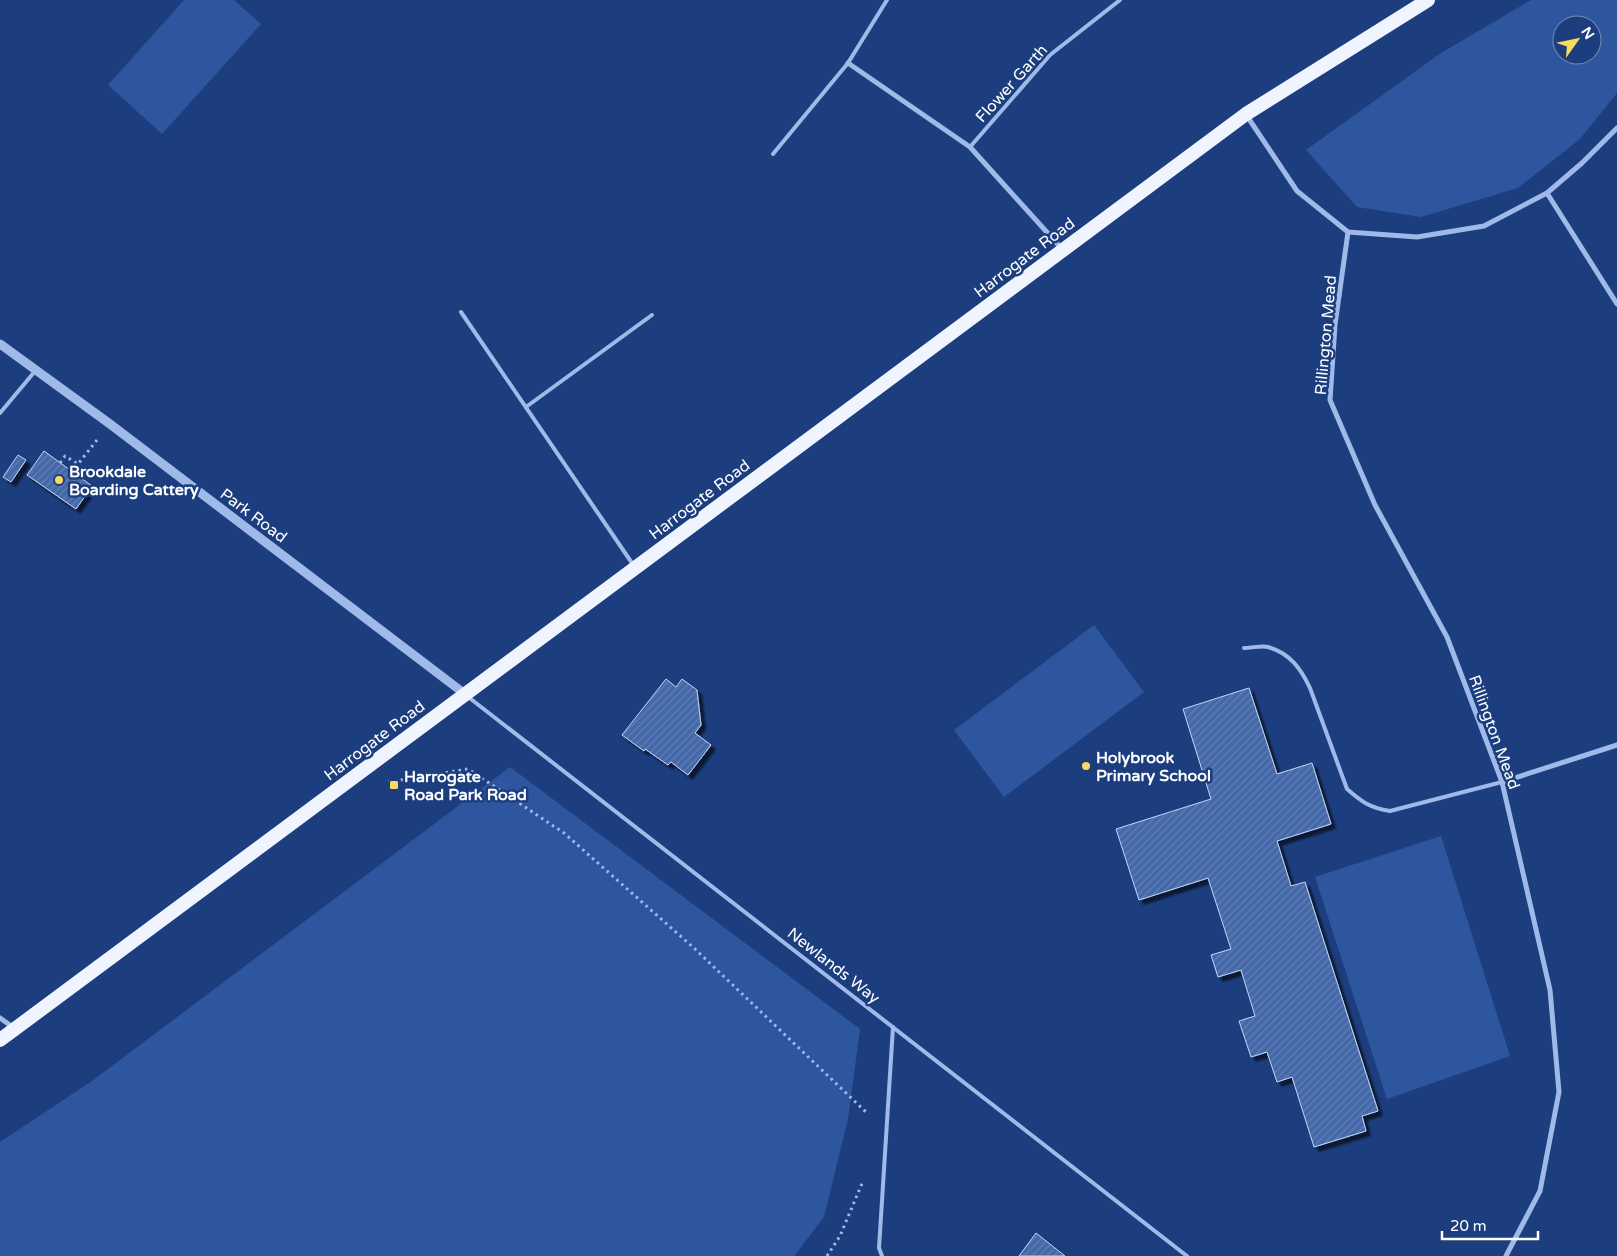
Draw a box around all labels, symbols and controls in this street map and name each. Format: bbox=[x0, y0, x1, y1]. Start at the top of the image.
north arrow bbox=[1552, 15, 1602, 65]
text: N bbox=[1577, 24, 1598, 43]
street label: Flower Garth bbox=[971, 40, 1052, 127]
street label: Harrogate Road bbox=[970, 213, 1079, 302]
street label: Rillington Mead bbox=[1311, 274, 1341, 396]
street label: Harrogate Road bbox=[645, 455, 754, 544]
place label: Brookdale Boarding Cattery bbox=[69, 462, 199, 500]
marker: Brookdale Boarding Cattery bbox=[53, 474, 65, 486]
street label: Park Road bbox=[216, 484, 291, 547]
street label: Rillington Mead bbox=[1464, 672, 1524, 792]
street label: Harrogate Road bbox=[320, 696, 429, 785]
place label: Holybrook Primary School bbox=[1096, 748, 1211, 786]
marker: Holybrook Primary School bbox=[1080, 760, 1092, 772]
place label: Harrogate Road Park Road bbox=[404, 767, 527, 805]
marker: Harrogate Road Park Road bbox=[388, 779, 400, 791]
street label: Newlands Way bbox=[783, 923, 884, 1008]
scale bar bbox=[1442, 1208, 1538, 1240]
text: 20 m bbox=[1450, 1217, 1487, 1235]

